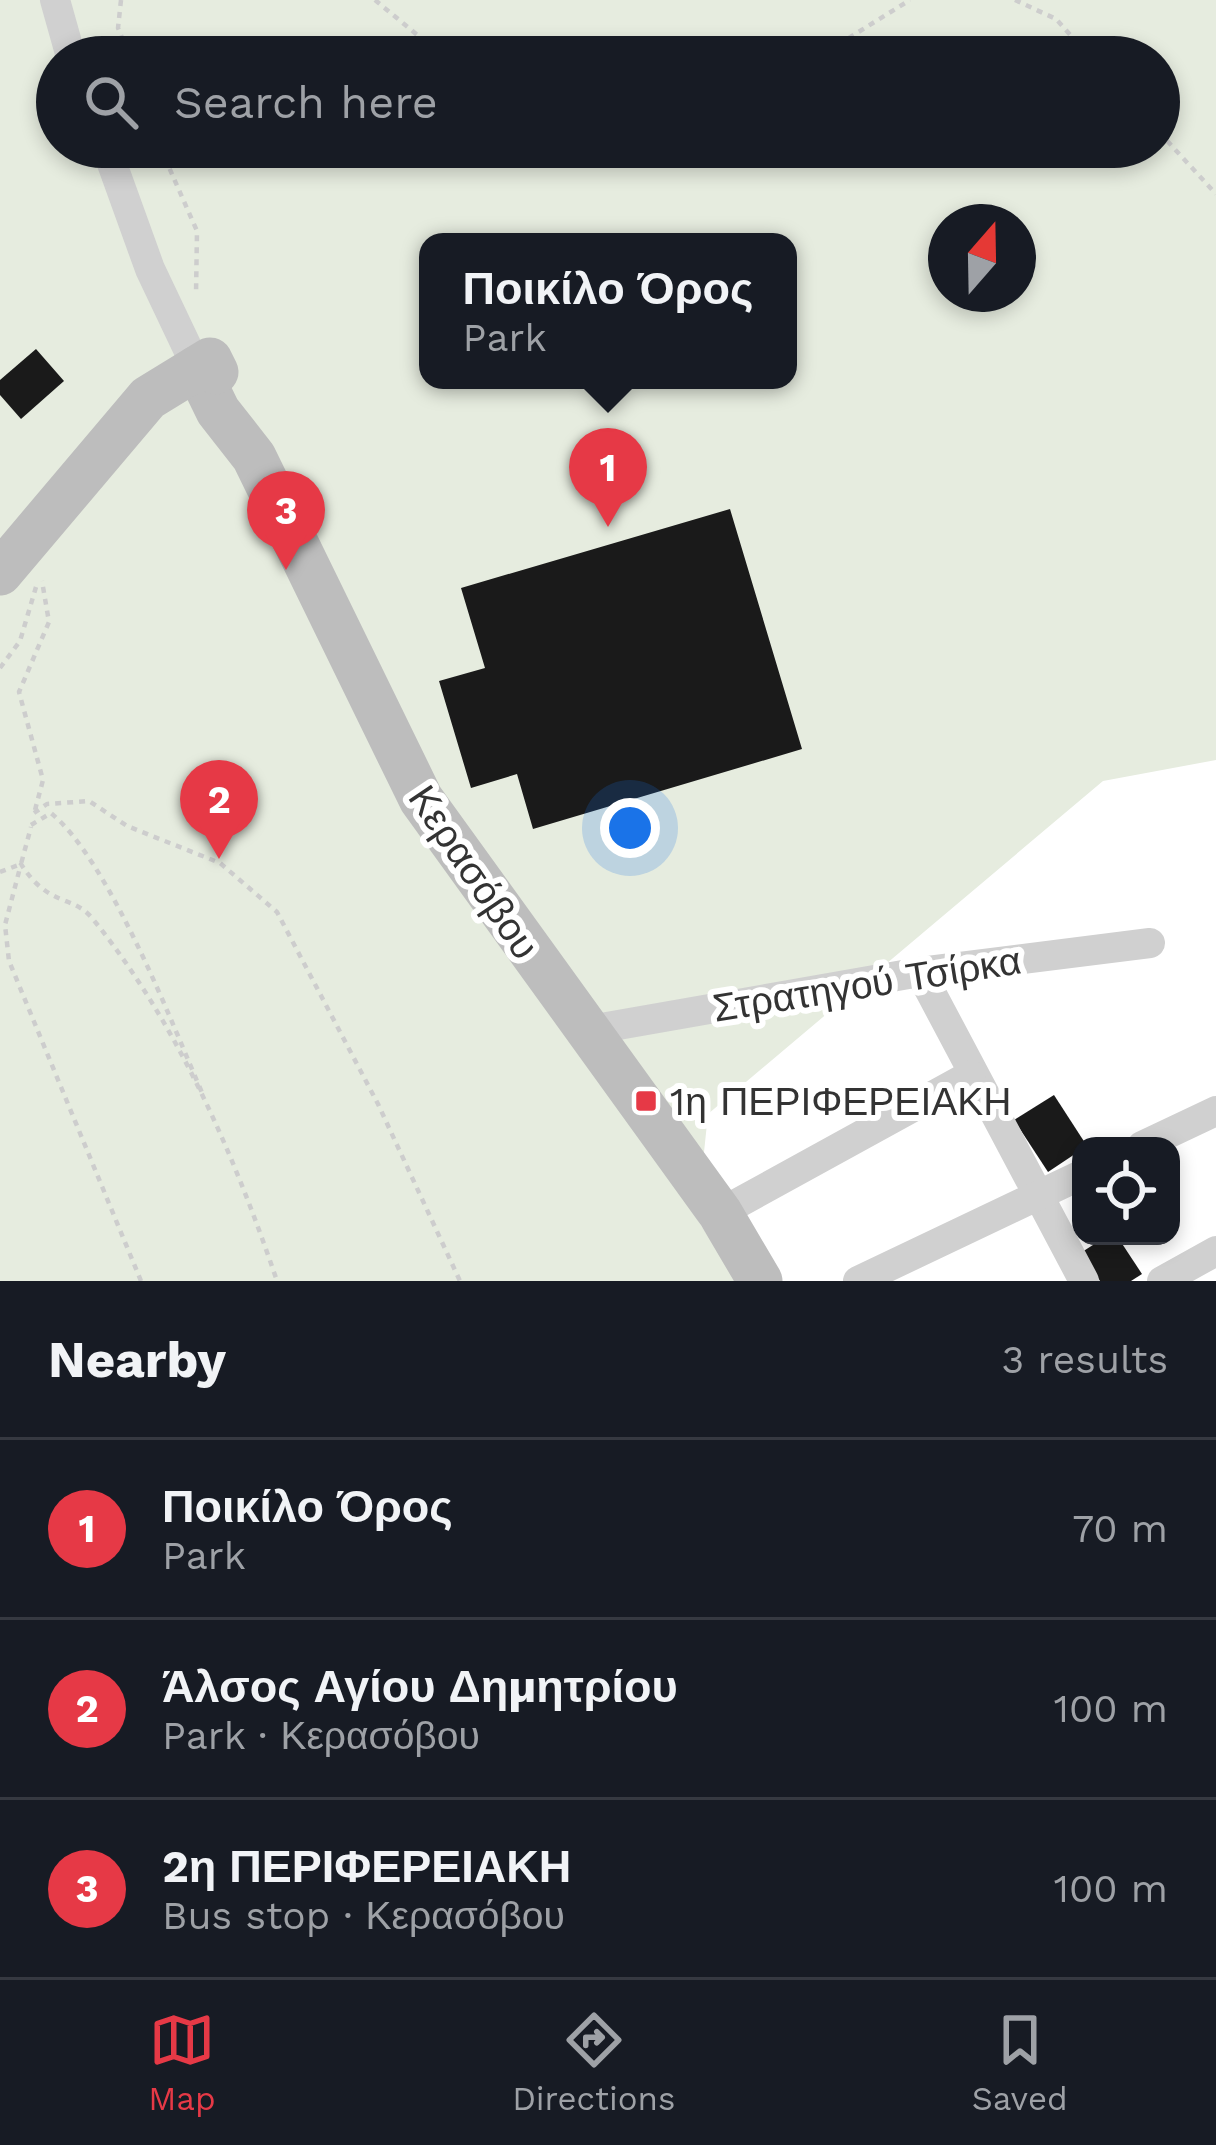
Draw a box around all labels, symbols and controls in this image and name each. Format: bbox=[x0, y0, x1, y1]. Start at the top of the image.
search box bbox=[36, 36, 1180, 168]
icon: search bbox=[78, 69, 144, 135]
text: Search here bbox=[174, 76, 438, 129]
north arrow bbox=[928, 204, 1036, 312]
popup bbox=[419, 233, 797, 389]
text: Ποικίλο Όρος bbox=[463, 262, 753, 315]
text: Park bbox=[463, 315, 547, 360]
pin: 1 bbox=[569, 428, 647, 527]
pin: 3 bbox=[247, 471, 325, 570]
pin: 2 bbox=[180, 760, 258, 859]
street label: Κερασόβου bbox=[400, 777, 548, 967]
your location bbox=[600, 798, 660, 858]
street label: Στρατηγού Τσίρκα bbox=[710, 937, 1024, 1031]
place label: 1η ΠΕΡΙΦΕΡΕΙΑΚΗ bbox=[670, 1079, 1011, 1124]
marker: 1η ΠΕΡΙΦΕΡΕΙΑΚΗ bbox=[633, 1088, 659, 1114]
map controls bbox=[1072, 1137, 1180, 1245]
button: locate bbox=[1072, 1137, 1180, 1245]
text: Nearby bbox=[48, 1330, 226, 1389]
text: 3 results bbox=[1002, 1337, 1168, 1382]
text: Ποικίλο Όρος bbox=[162, 1480, 453, 1533]
text: 1 bbox=[79, 1506, 95, 1551]
text: 70 m bbox=[1072, 1506, 1168, 1551]
text: Park bbox=[162, 1533, 246, 1578]
text: Άλσος Αγίου Δημητρίου bbox=[162, 1660, 678, 1713]
text: 2 bbox=[75, 1686, 99, 1731]
text: 100 m bbox=[1054, 1686, 1168, 1731]
text: Park · Κερασόβου bbox=[162, 1713, 480, 1758]
text: 2η ΠΕΡΙΦΕΡΕΙΑΚΗ bbox=[162, 1840, 571, 1893]
text: 3 bbox=[75, 1866, 99, 1911]
text: 100 m bbox=[1054, 1866, 1168, 1911]
text: Bus stop · Κερασόβου bbox=[162, 1893, 565, 1938]
tab: Map bbox=[148, 2007, 216, 2118]
tab: Directions bbox=[512, 2007, 675, 2118]
tab: Saved bbox=[972, 2007, 1068, 2118]

